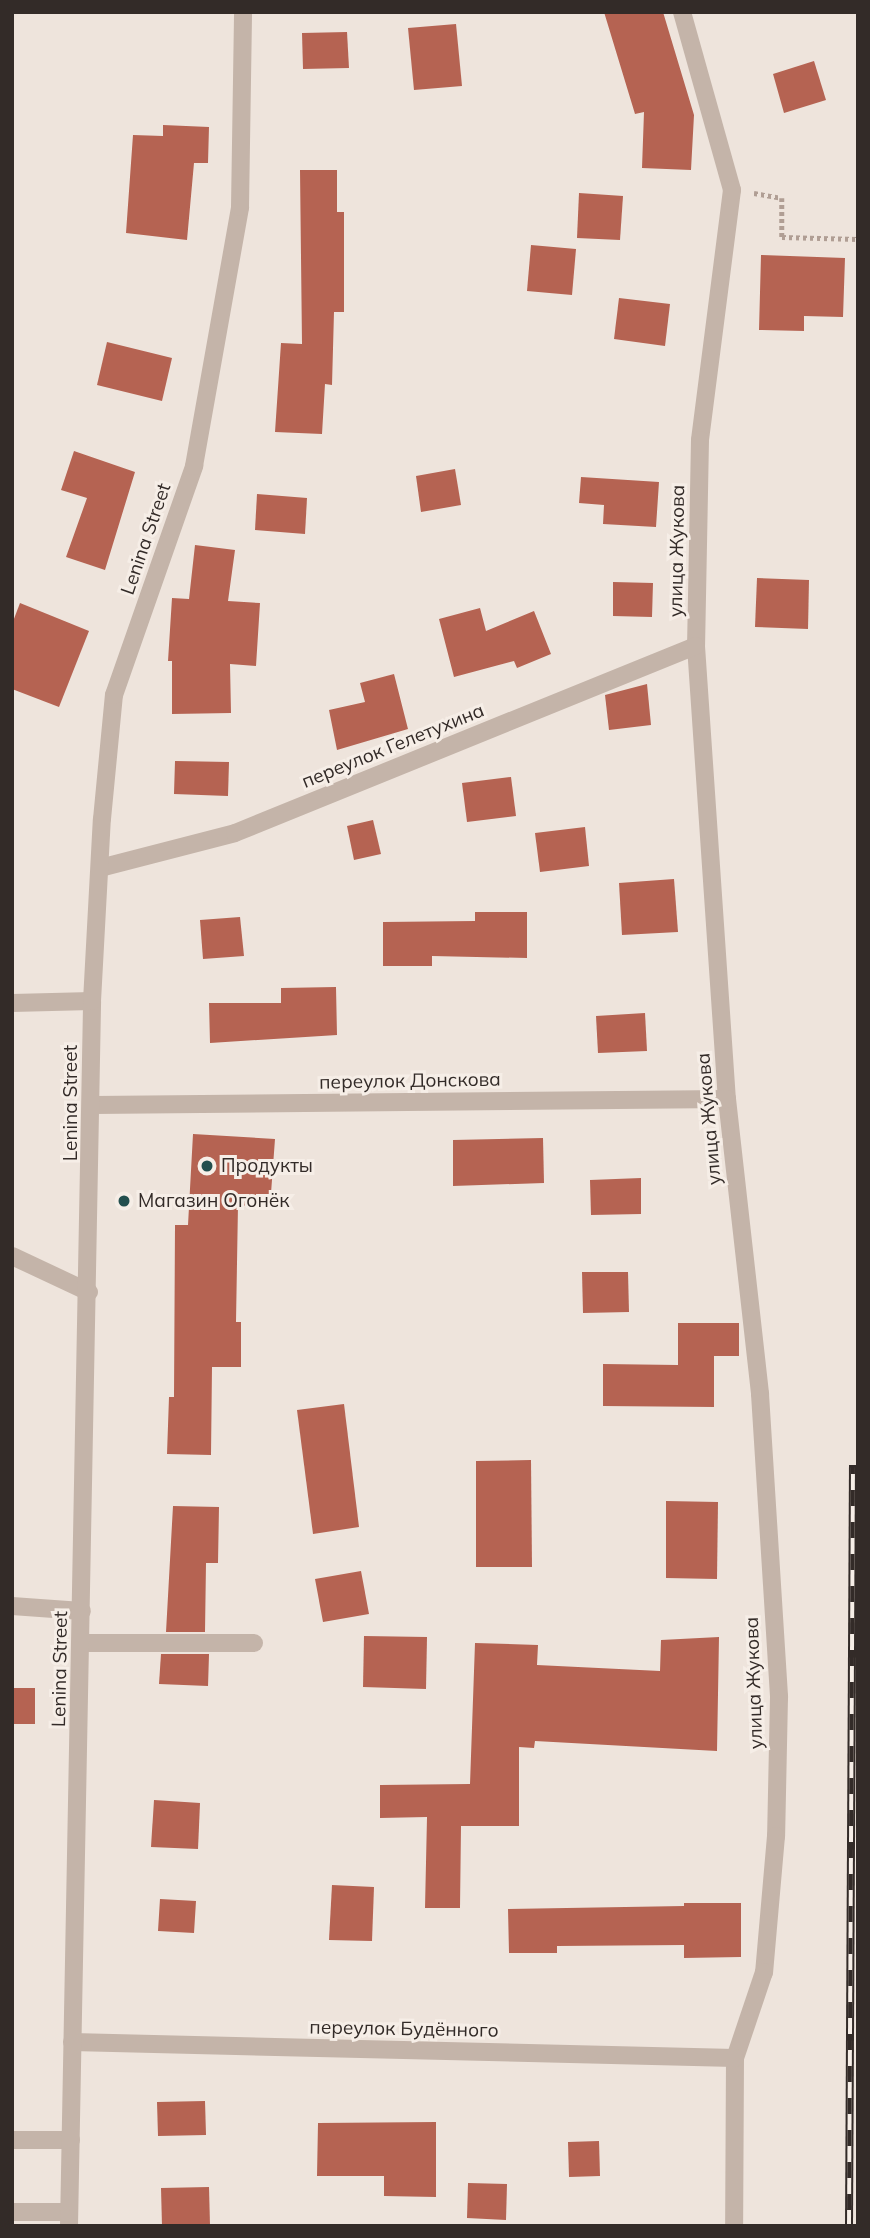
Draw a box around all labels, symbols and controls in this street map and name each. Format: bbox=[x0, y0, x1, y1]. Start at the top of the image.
street label: Lenina Street bbox=[116, 480, 176, 598]
street label: улица Жукова bbox=[664, 485, 690, 617]
street label: переулок Гелетухина bbox=[298, 699, 488, 793]
street label: Lenina Street bbox=[60, 1045, 82, 1161]
street label: улица Жукова bbox=[692, 1052, 726, 1186]
street label: переулок Донскова bbox=[319, 1068, 501, 1094]
place label: Продукты bbox=[221, 1155, 313, 1177]
marker: Продукты bbox=[199, 1158, 215, 1174]
place label: Магазин Огонёк bbox=[138, 1190, 289, 1212]
marker: Магазин Огонёк bbox=[116, 1193, 132, 1209]
street label: Lenina Street bbox=[48, 1611, 72, 1727]
street label: улица Жукова bbox=[740, 1616, 768, 1750]
street label: переулок Будённого bbox=[309, 2016, 499, 2042]

